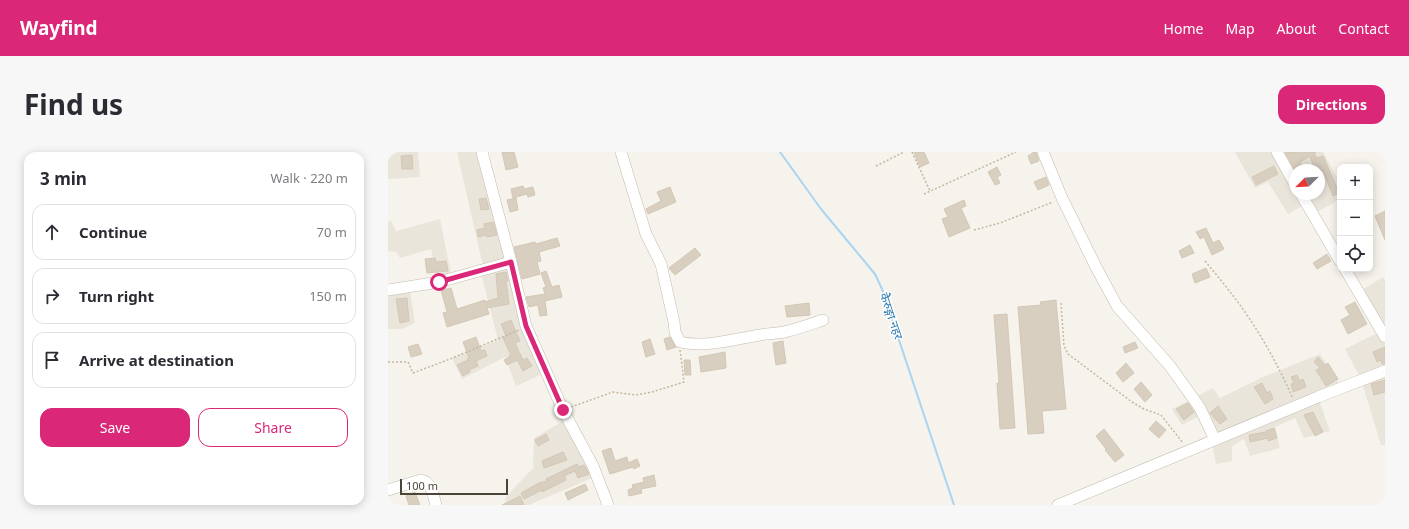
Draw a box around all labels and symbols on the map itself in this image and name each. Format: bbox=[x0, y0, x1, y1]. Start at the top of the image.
north arrow bbox=[1289, 164, 1325, 200]
route start bbox=[430, 273, 448, 291]
water label: केेरुङ्गा नहर bbox=[876, 290, 908, 342]
route end bbox=[554, 401, 572, 419]
scale bar bbox=[400, 477, 508, 496]

